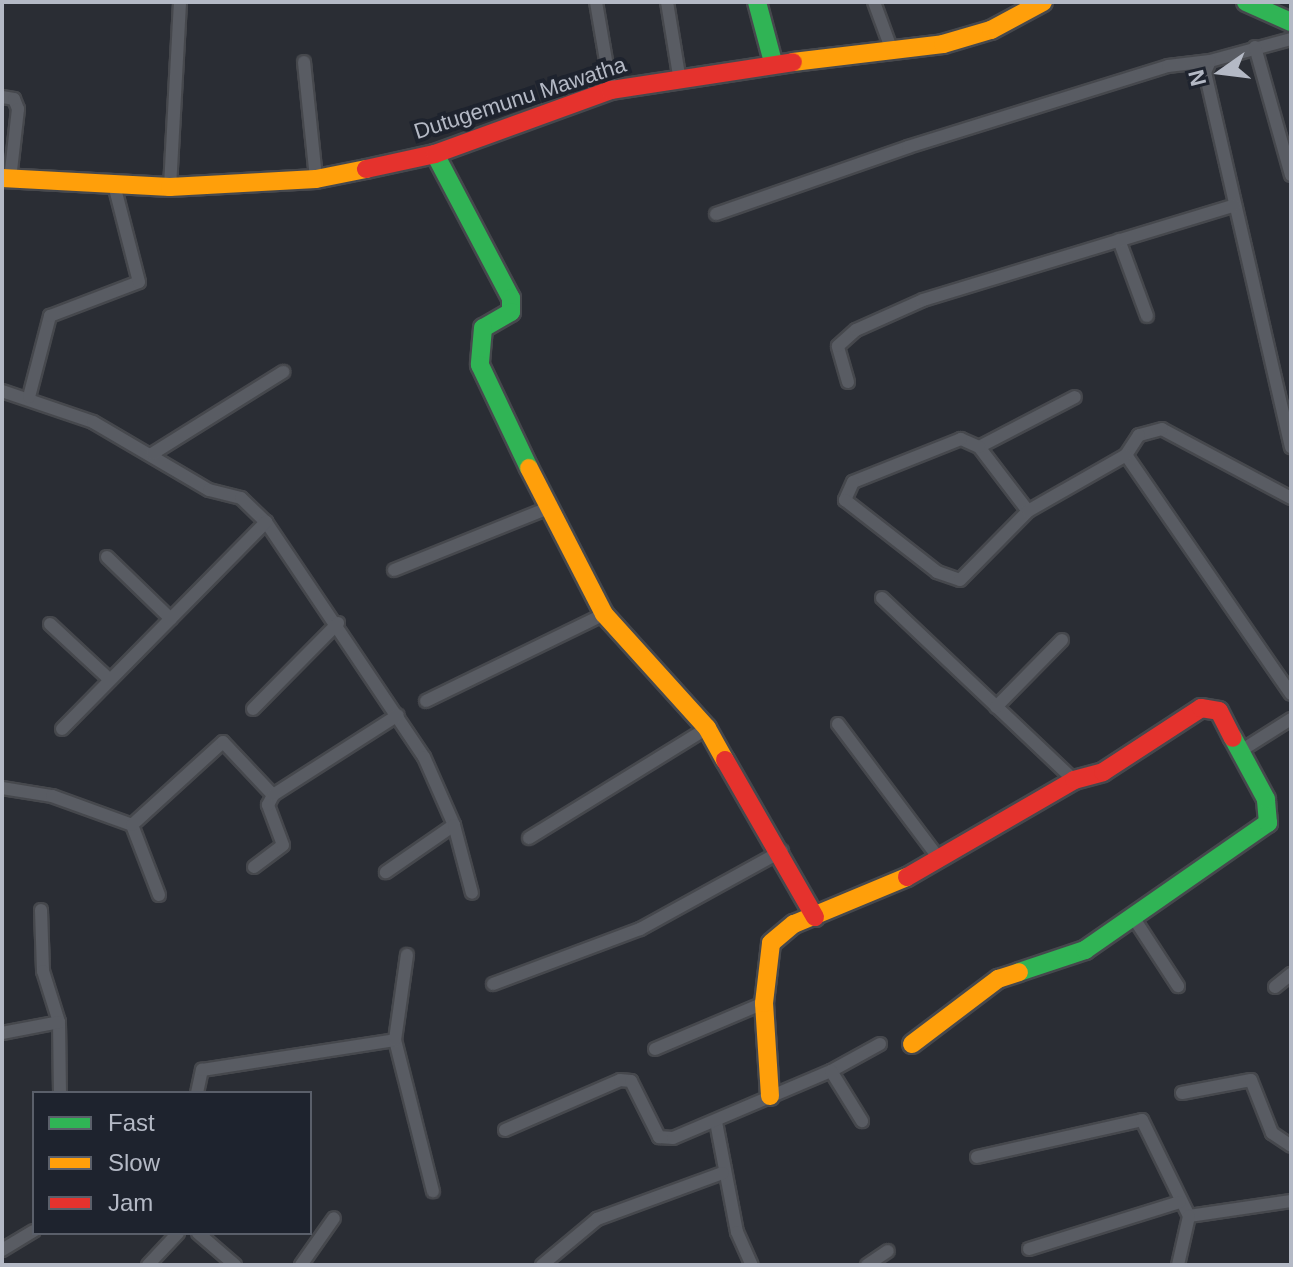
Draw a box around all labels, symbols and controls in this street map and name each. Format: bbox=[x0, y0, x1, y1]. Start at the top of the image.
north arrow bbox=[1181, 32, 1261, 112]
street label: Dutugemunu Mawatha bbox=[411, 51, 629, 145]
text: N bbox=[1183, 67, 1211, 89]
legend bbox=[32, 1091, 312, 1235]
text: Fast bbox=[108, 1109, 155, 1136]
text: Slow bbox=[108, 1149, 160, 1176]
text: Jam bbox=[108, 1189, 153, 1216]

